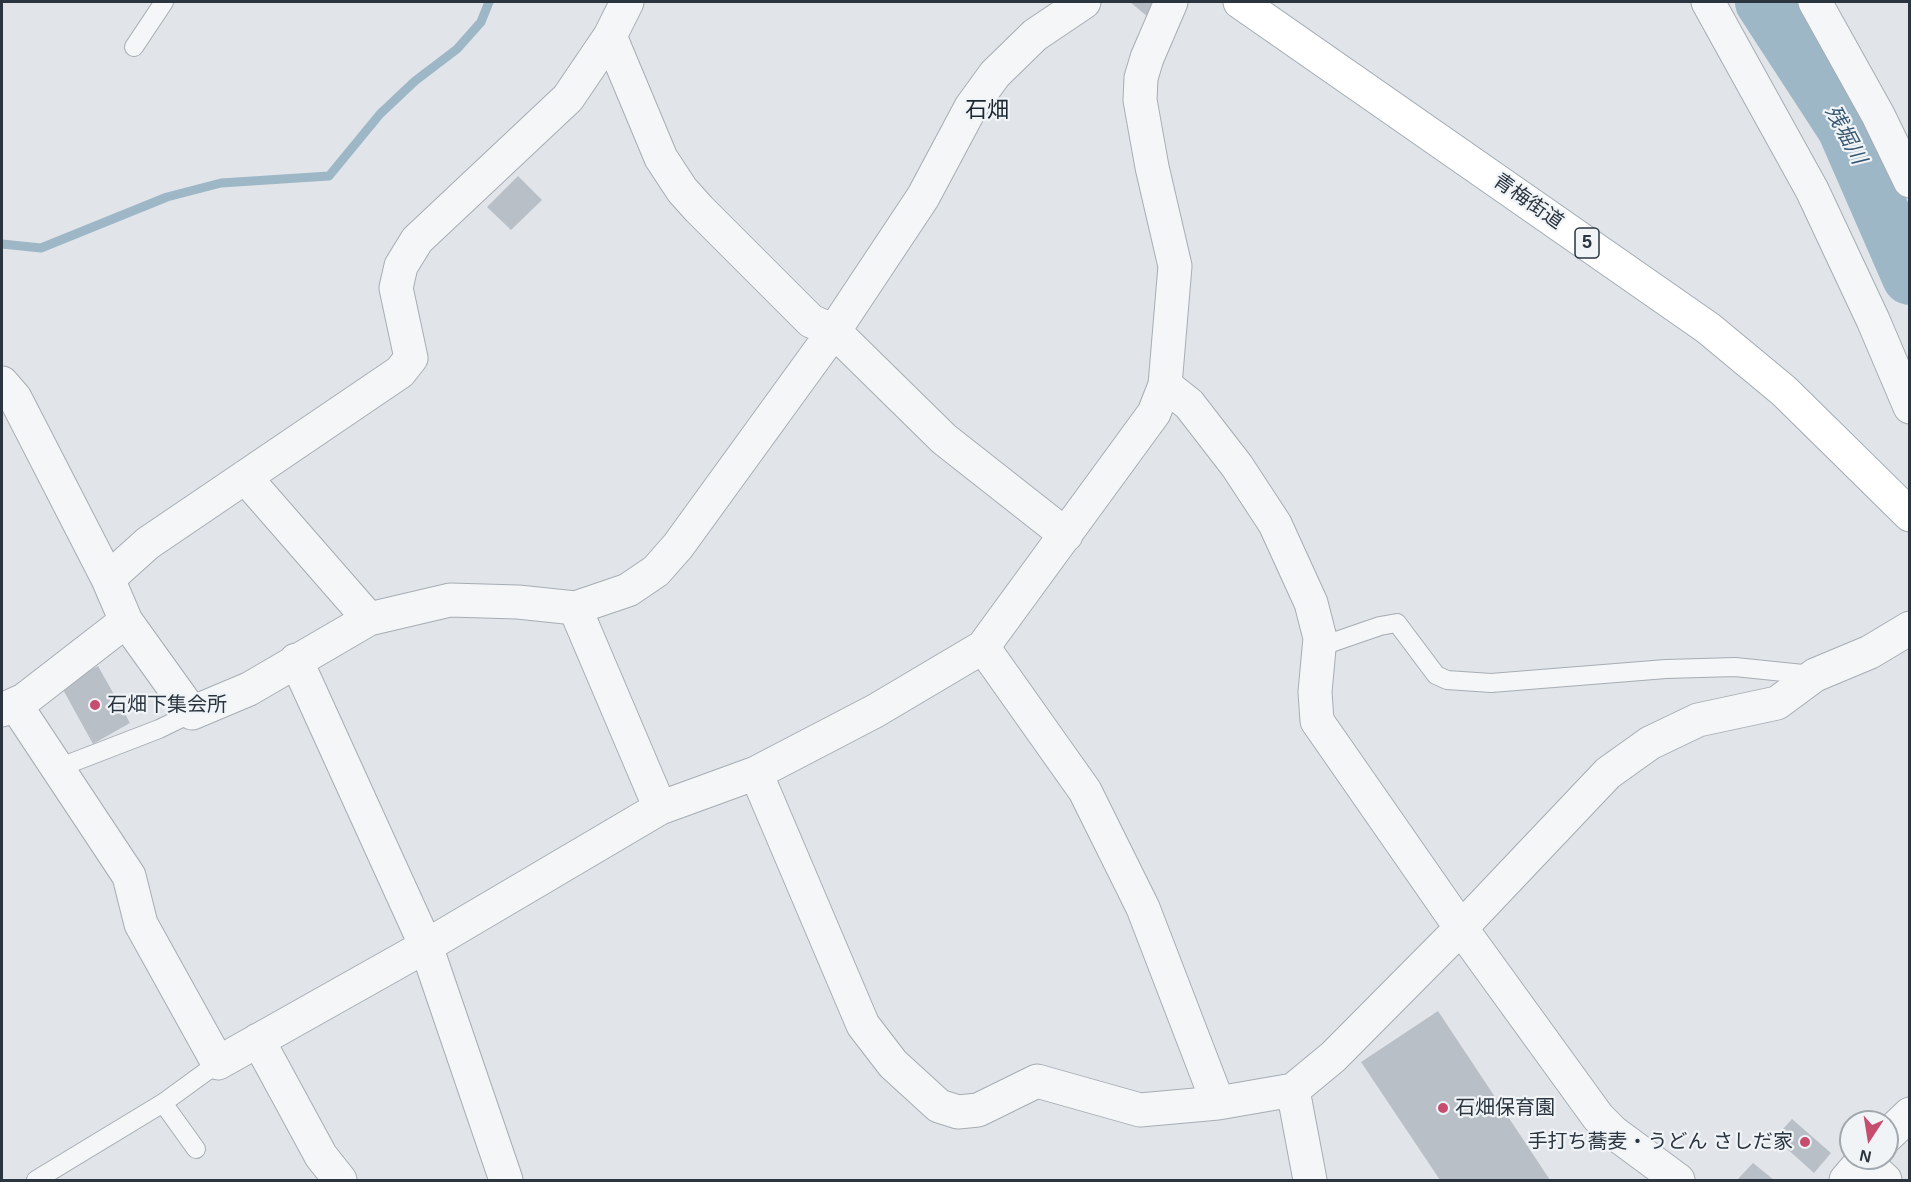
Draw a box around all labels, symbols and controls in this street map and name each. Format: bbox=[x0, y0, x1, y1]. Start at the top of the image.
district label: 石畑 bbox=[965, 98, 1009, 124]
water label: 残堀川 bbox=[1819, 101, 1871, 169]
street label: 青梅街道 bbox=[1488, 169, 1568, 235]
road number: 5 bbox=[1575, 228, 1599, 258]
place label: 石畑下集会所 bbox=[107, 693, 227, 717]
marker: 石畑下集会所 bbox=[88, 698, 102, 712]
place label: 石畑保育園 bbox=[1455, 1096, 1555, 1120]
marker: 石畑保育園 bbox=[1436, 1101, 1450, 1115]
north arrow bbox=[1839, 1110, 1899, 1170]
place label: 手打ち蕎麦・うどん さしだ家 bbox=[1527, 1130, 1793, 1154]
marker: 手打ち蕎麦・うどん さしだ家 bbox=[1798, 1135, 1812, 1149]
text: N bbox=[1858, 1147, 1873, 1166]

